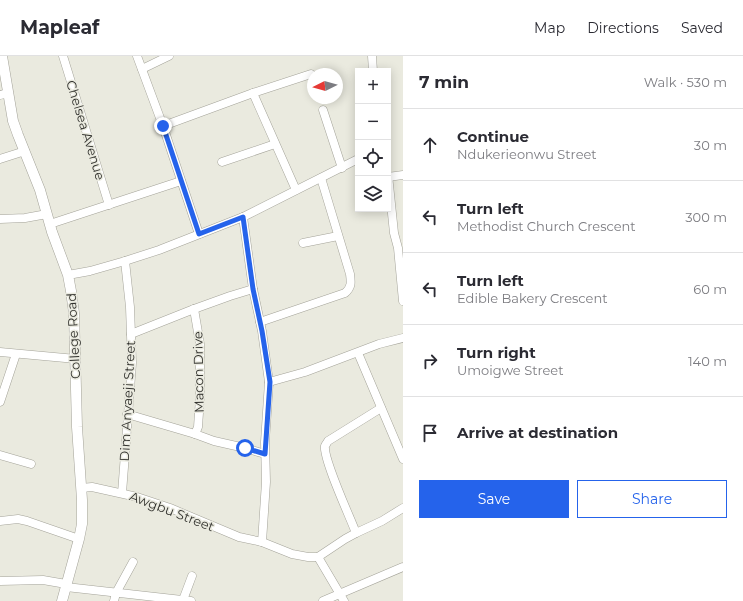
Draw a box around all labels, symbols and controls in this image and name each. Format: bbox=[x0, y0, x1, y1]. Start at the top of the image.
text: Mapleaf bbox=[20, 16, 99, 39]
text: Map bbox=[534, 19, 565, 37]
text: Directions bbox=[587, 19, 659, 37]
text: Saved bbox=[681, 19, 723, 37]
north arrow bbox=[307, 68, 343, 104]
map controls bbox=[355, 68, 391, 212]
button: + bbox=[355, 68, 391, 104]
text: 7 min bbox=[419, 72, 469, 92]
text: Walk · 530 m bbox=[644, 74, 727, 90]
street label: Chelsea Avenue bbox=[63, 78, 109, 182]
button: − bbox=[355, 104, 391, 140]
route end bbox=[154, 117, 172, 135]
text: Continue bbox=[457, 127, 529, 146]
icon: ahead bbox=[419, 134, 441, 156]
text: 30 m bbox=[694, 137, 727, 153]
button: locate bbox=[355, 140, 391, 176]
text: Ndukerieonwu Street bbox=[457, 146, 597, 162]
button: layers bbox=[355, 176, 391, 212]
text: Turn left bbox=[457, 199, 524, 218]
icon: left bbox=[419, 206, 441, 228]
text: 300 m bbox=[685, 209, 727, 225]
text: Methodist Church Crescent bbox=[457, 218, 636, 234]
text: Turn left bbox=[457, 271, 524, 290]
icon: left bbox=[419, 278, 441, 300]
text: 60 m bbox=[693, 281, 727, 297]
text: Edible Bakery Crescent bbox=[457, 290, 607, 306]
street label: College Road bbox=[63, 293, 83, 379]
street label: Macon Drive bbox=[189, 331, 207, 413]
street label: Dim Anyaeji Street bbox=[116, 340, 138, 462]
text: Turn right bbox=[457, 343, 536, 362]
icon: right bbox=[419, 350, 441, 372]
text: 140 m bbox=[688, 353, 727, 369]
text: Umoigwe Street bbox=[457, 362, 563, 378]
icon: arrive bbox=[419, 422, 441, 444]
text: Arrive at destination bbox=[457, 423, 618, 442]
route start bbox=[236, 439, 254, 457]
button: Save bbox=[419, 480, 569, 518]
button: Share bbox=[577, 480, 727, 518]
street label: Awgbu Street bbox=[127, 488, 217, 534]

